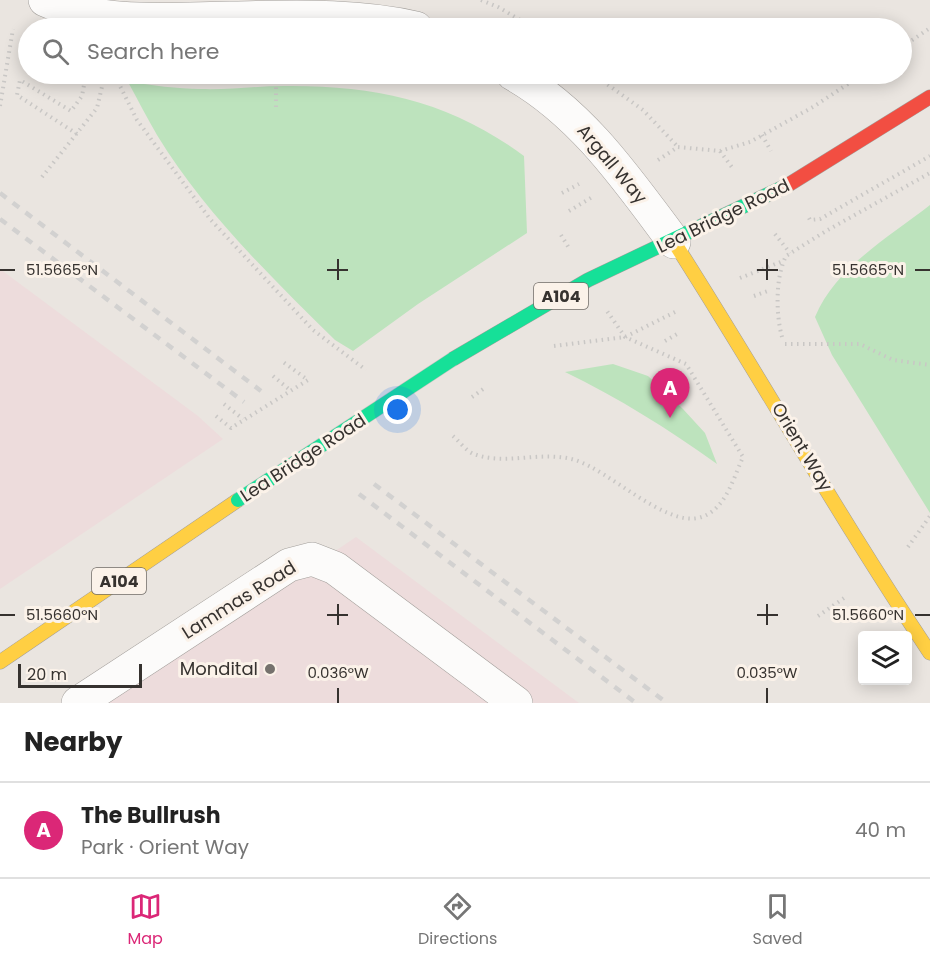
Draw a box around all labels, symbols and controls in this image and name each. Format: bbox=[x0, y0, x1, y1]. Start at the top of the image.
search box bbox=[18, 18, 912, 84]
icon: search bbox=[39, 35, 72, 68]
text: Search here bbox=[87, 36, 220, 67]
street label: Argall Way bbox=[572, 119, 653, 209]
street label: Lea Bridge Road bbox=[652, 172, 794, 259]
text: 51.5665°N bbox=[26, 259, 98, 280]
text: 51.5665°N bbox=[832, 259, 904, 280]
road number: A104 bbox=[534, 283, 588, 309]
pin: A bbox=[650, 368, 690, 418]
your location bbox=[383, 395, 412, 424]
street label: Orient Way bbox=[766, 398, 839, 496]
street label: Lea Bridge Road bbox=[235, 408, 370, 508]
street label: Lammas Road bbox=[177, 554, 301, 645]
road number: A104 bbox=[92, 568, 146, 594]
text: 51.5660°N bbox=[26, 604, 98, 625]
text: 51.5660°N bbox=[832, 604, 904, 625]
map controls bbox=[858, 631, 912, 685]
button: layers bbox=[858, 631, 912, 685]
place label: Mondital bbox=[180, 656, 258, 681]
scale bar bbox=[18, 661, 142, 688]
marker: Mondital bbox=[263, 662, 277, 676]
text: 0.036°W bbox=[307, 662, 369, 683]
text: 0.035°W bbox=[736, 662, 798, 683]
text: 20 m bbox=[27, 663, 67, 686]
text: Nearby bbox=[24, 724, 122, 760]
text: The Bullrush bbox=[81, 800, 221, 831]
text: A bbox=[36, 816, 51, 844]
text: 40 m bbox=[855, 816, 906, 844]
text: Park · Orient Way bbox=[81, 833, 249, 861]
tab: Map bbox=[128, 890, 163, 951]
tab: Directions bbox=[418, 890, 497, 951]
tab: Saved bbox=[753, 890, 802, 951]

